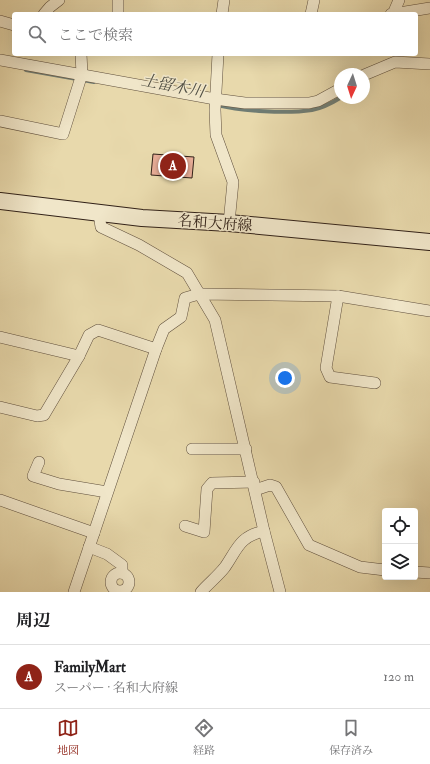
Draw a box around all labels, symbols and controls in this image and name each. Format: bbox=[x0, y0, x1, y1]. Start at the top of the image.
search box bbox=[12, 12, 418, 56]
icon: search bbox=[26, 23, 48, 45]
text: ここで検索 bbox=[58, 26, 133, 45]
north arrow bbox=[334, 68, 370, 104]
water label: 土留木川 bbox=[139, 70, 208, 102]
pin: A bbox=[160, 151, 186, 181]
street label: 名和大府線 bbox=[177, 211, 253, 236]
your location bbox=[275, 368, 295, 388]
map controls bbox=[382, 508, 418, 580]
button: locate bbox=[382, 508, 418, 544]
button: layers bbox=[382, 544, 418, 580]
text: 周辺 bbox=[16, 610, 50, 631]
text: FamilyMart bbox=[54, 658, 126, 677]
text: A bbox=[25, 669, 33, 685]
text: 120 m bbox=[383, 669, 414, 685]
text: スーパー · 名和大府線 bbox=[54, 680, 178, 696]
tab: 地図 bbox=[57, 717, 79, 757]
tab: 経路 bbox=[193, 717, 215, 757]
tab: 保存済み bbox=[329, 717, 373, 757]

